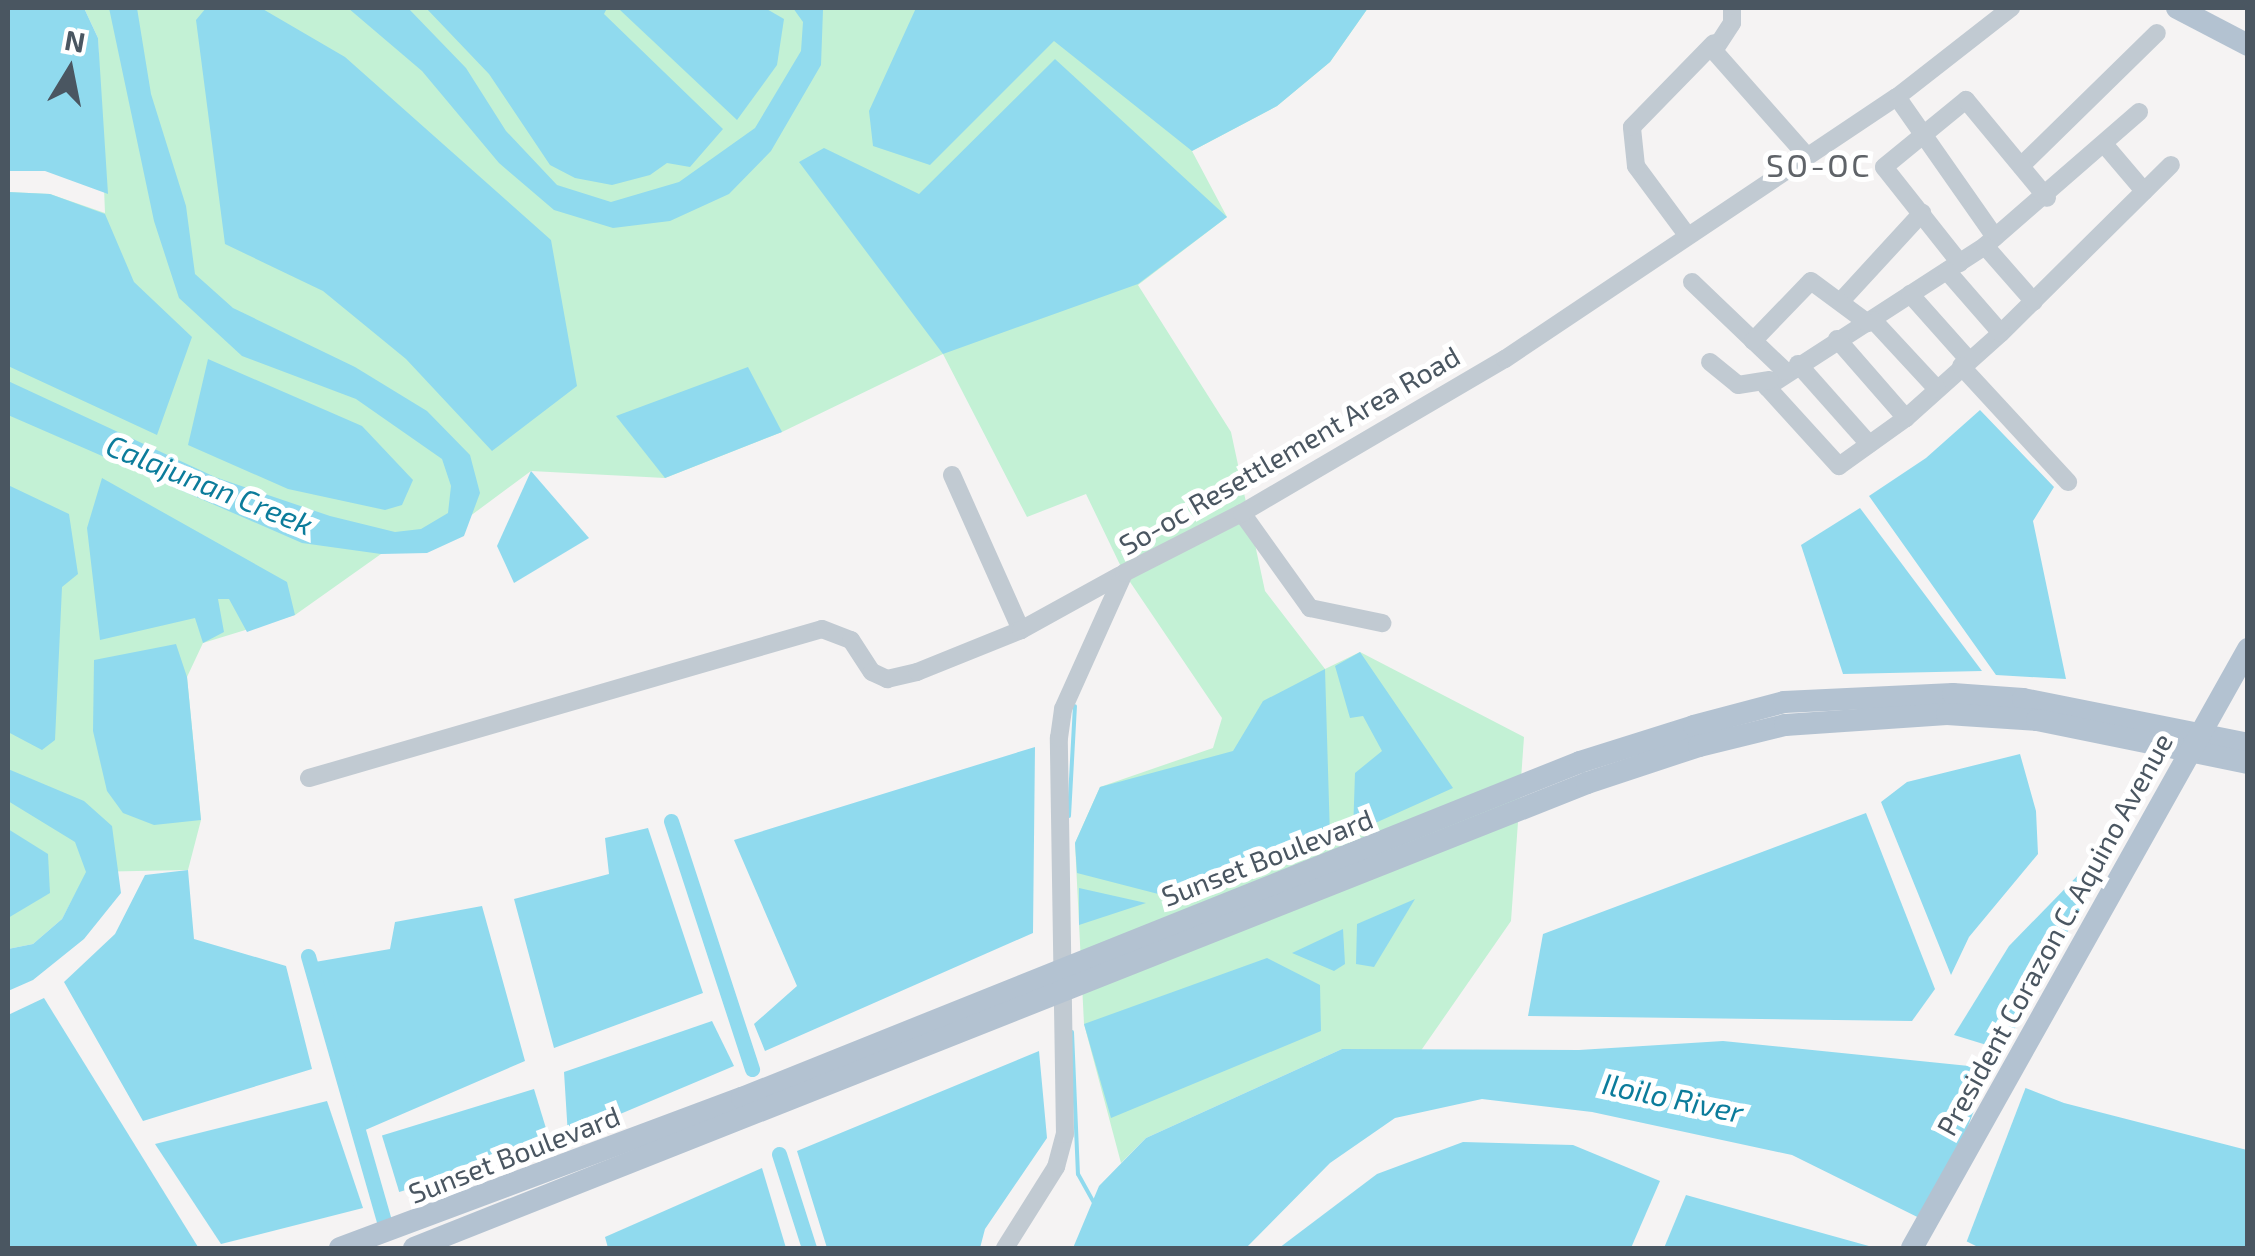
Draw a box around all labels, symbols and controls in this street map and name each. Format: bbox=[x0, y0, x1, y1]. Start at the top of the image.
north arrow bbox=[20, 20, 120, 120]
text: N bbox=[62, 22, 88, 59]
district label: SO-OC bbox=[1766, 145, 1872, 183]
street label: So-oc Resettlement Area Road bbox=[1112, 338, 1466, 562]
water label: Calajunan Creek bbox=[102, 426, 318, 542]
street label: President Corazon C. Aquino Avenue bbox=[1929, 726, 2179, 1142]
street label: Sunset Boulevard bbox=[1157, 801, 1377, 913]
water label: Iloilo River bbox=[1599, 1065, 1747, 1129]
street label: Sunset Boulevard bbox=[404, 1098, 624, 1210]

